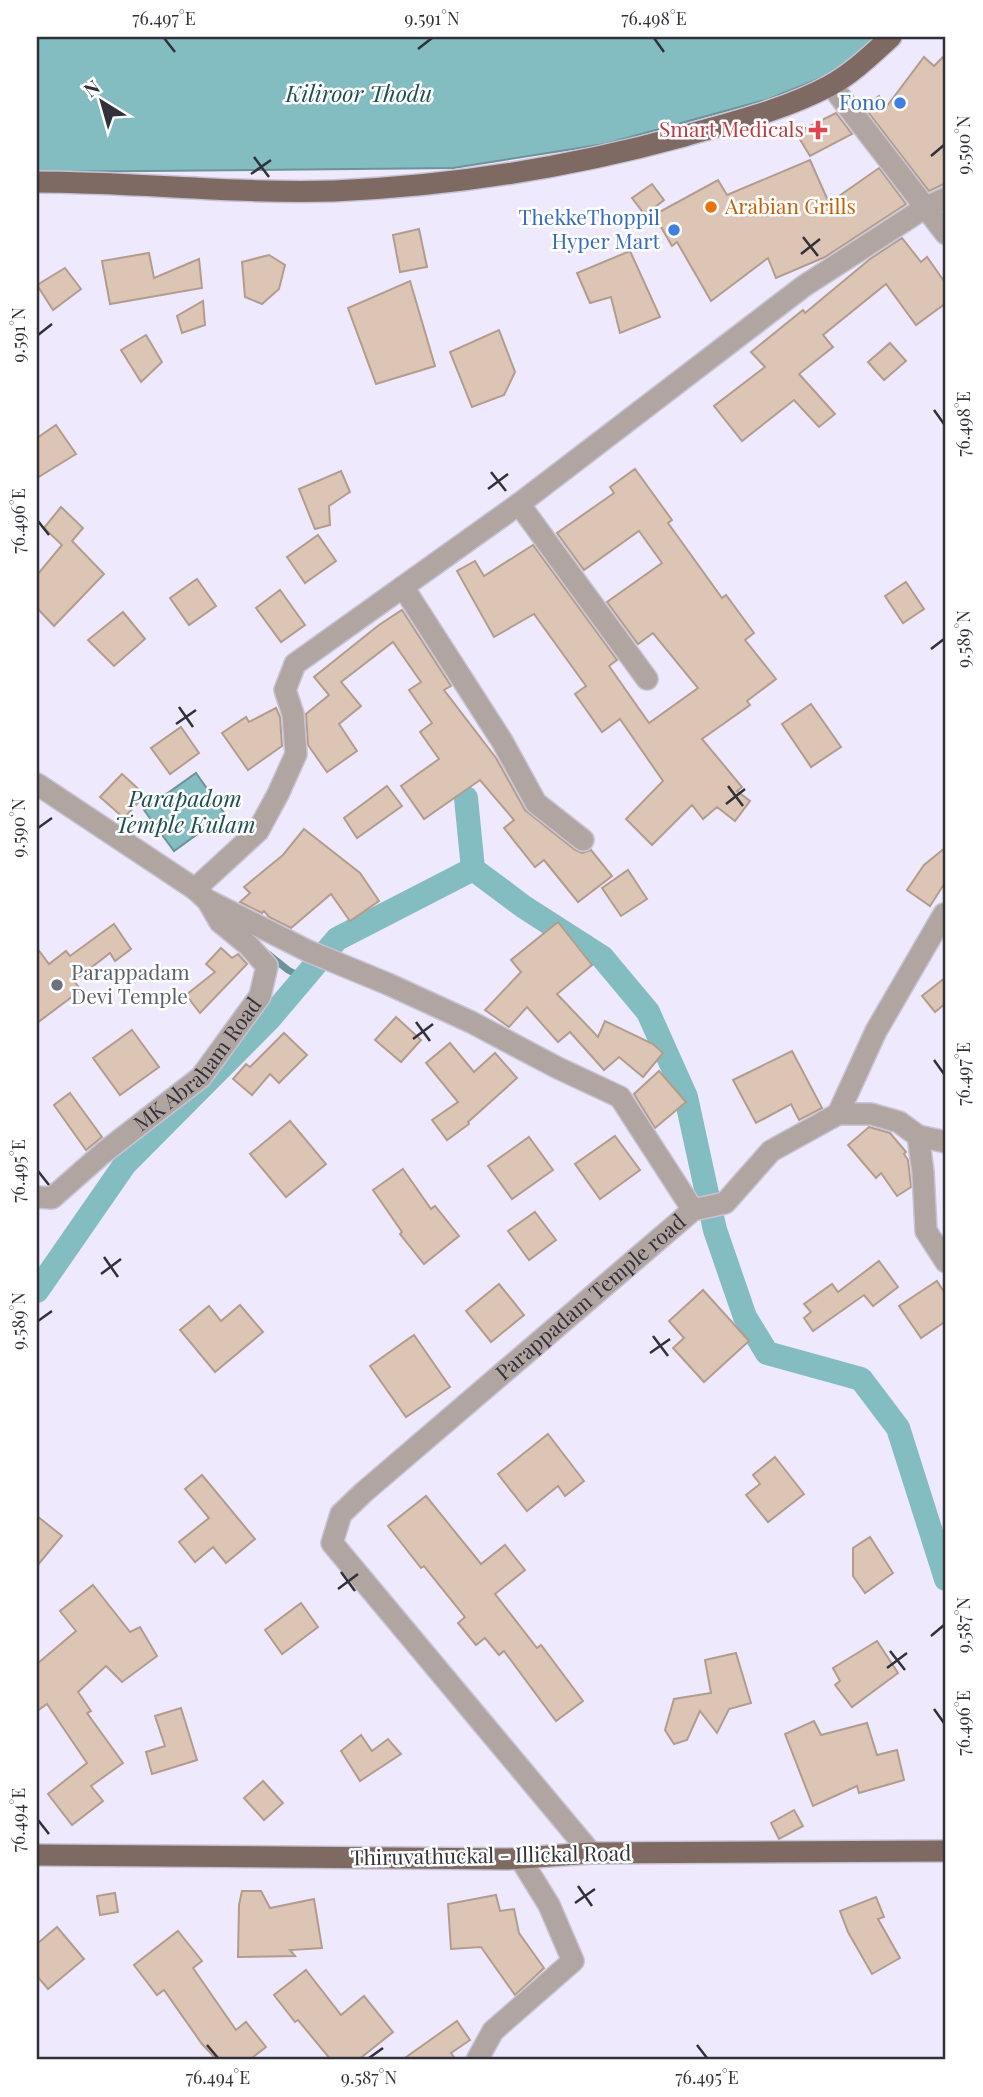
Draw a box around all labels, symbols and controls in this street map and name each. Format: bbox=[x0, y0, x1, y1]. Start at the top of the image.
text: 76.497°E bbox=[132, 6, 196, 30]
text: 9.591°N bbox=[404, 6, 460, 30]
text: 76.498°E bbox=[621, 6, 687, 30]
north arrow bbox=[66, 66, 136, 136]
text: N bbox=[78, 73, 105, 102]
water label: Kiliroor Thodu bbox=[285, 77, 432, 108]
place label: Fono bbox=[839, 87, 886, 115]
marker: Fono bbox=[892, 95, 908, 111]
place label: Smart Medicals bbox=[659, 114, 804, 142]
text: 9.590°N bbox=[951, 115, 975, 175]
marker: Smart Medicals bbox=[810, 122, 826, 138]
place label: Arabian Grills bbox=[724, 191, 856, 219]
marker: Arabian Grills bbox=[703, 199, 719, 215]
place label: ThekkeThoppil Hyper Mart bbox=[519, 202, 661, 254]
marker: ThekkeThoppil Hyper Mart bbox=[666, 222, 682, 238]
text: 9.591°N bbox=[6, 307, 30, 363]
text: 76.498°E bbox=[951, 391, 975, 457]
text: 76.496°E bbox=[6, 488, 30, 554]
text: 9.589°N bbox=[951, 610, 975, 668]
water label: Parapadom Temple Kulam bbox=[114, 782, 256, 839]
text: 9.590°N bbox=[6, 798, 30, 858]
place label: Parappadam Devi Temple bbox=[71, 957, 190, 1009]
marker: Parappadam Devi Temple bbox=[49, 977, 65, 993]
street label: MK Abraham Road bbox=[127, 991, 267, 1136]
text: 76.497°E bbox=[951, 1042, 975, 1106]
text: 76.495°E bbox=[6, 1139, 30, 1203]
street label: Parappadam Temple road bbox=[489, 1207, 691, 1385]
text: 9.589°N bbox=[6, 1292, 30, 1350]
text: 9.587°N bbox=[951, 1596, 975, 1653]
text: 76.496°E bbox=[951, 1690, 975, 1756]
text: 76.494°E bbox=[6, 1788, 30, 1852]
street label: Thiruvathuckal - Illickal Road bbox=[350, 1838, 632, 1870]
text: 76.494°E bbox=[186, 2065, 250, 2089]
text: 9.587°N bbox=[341, 2065, 398, 2089]
text: 76.495°E bbox=[675, 2065, 739, 2089]

